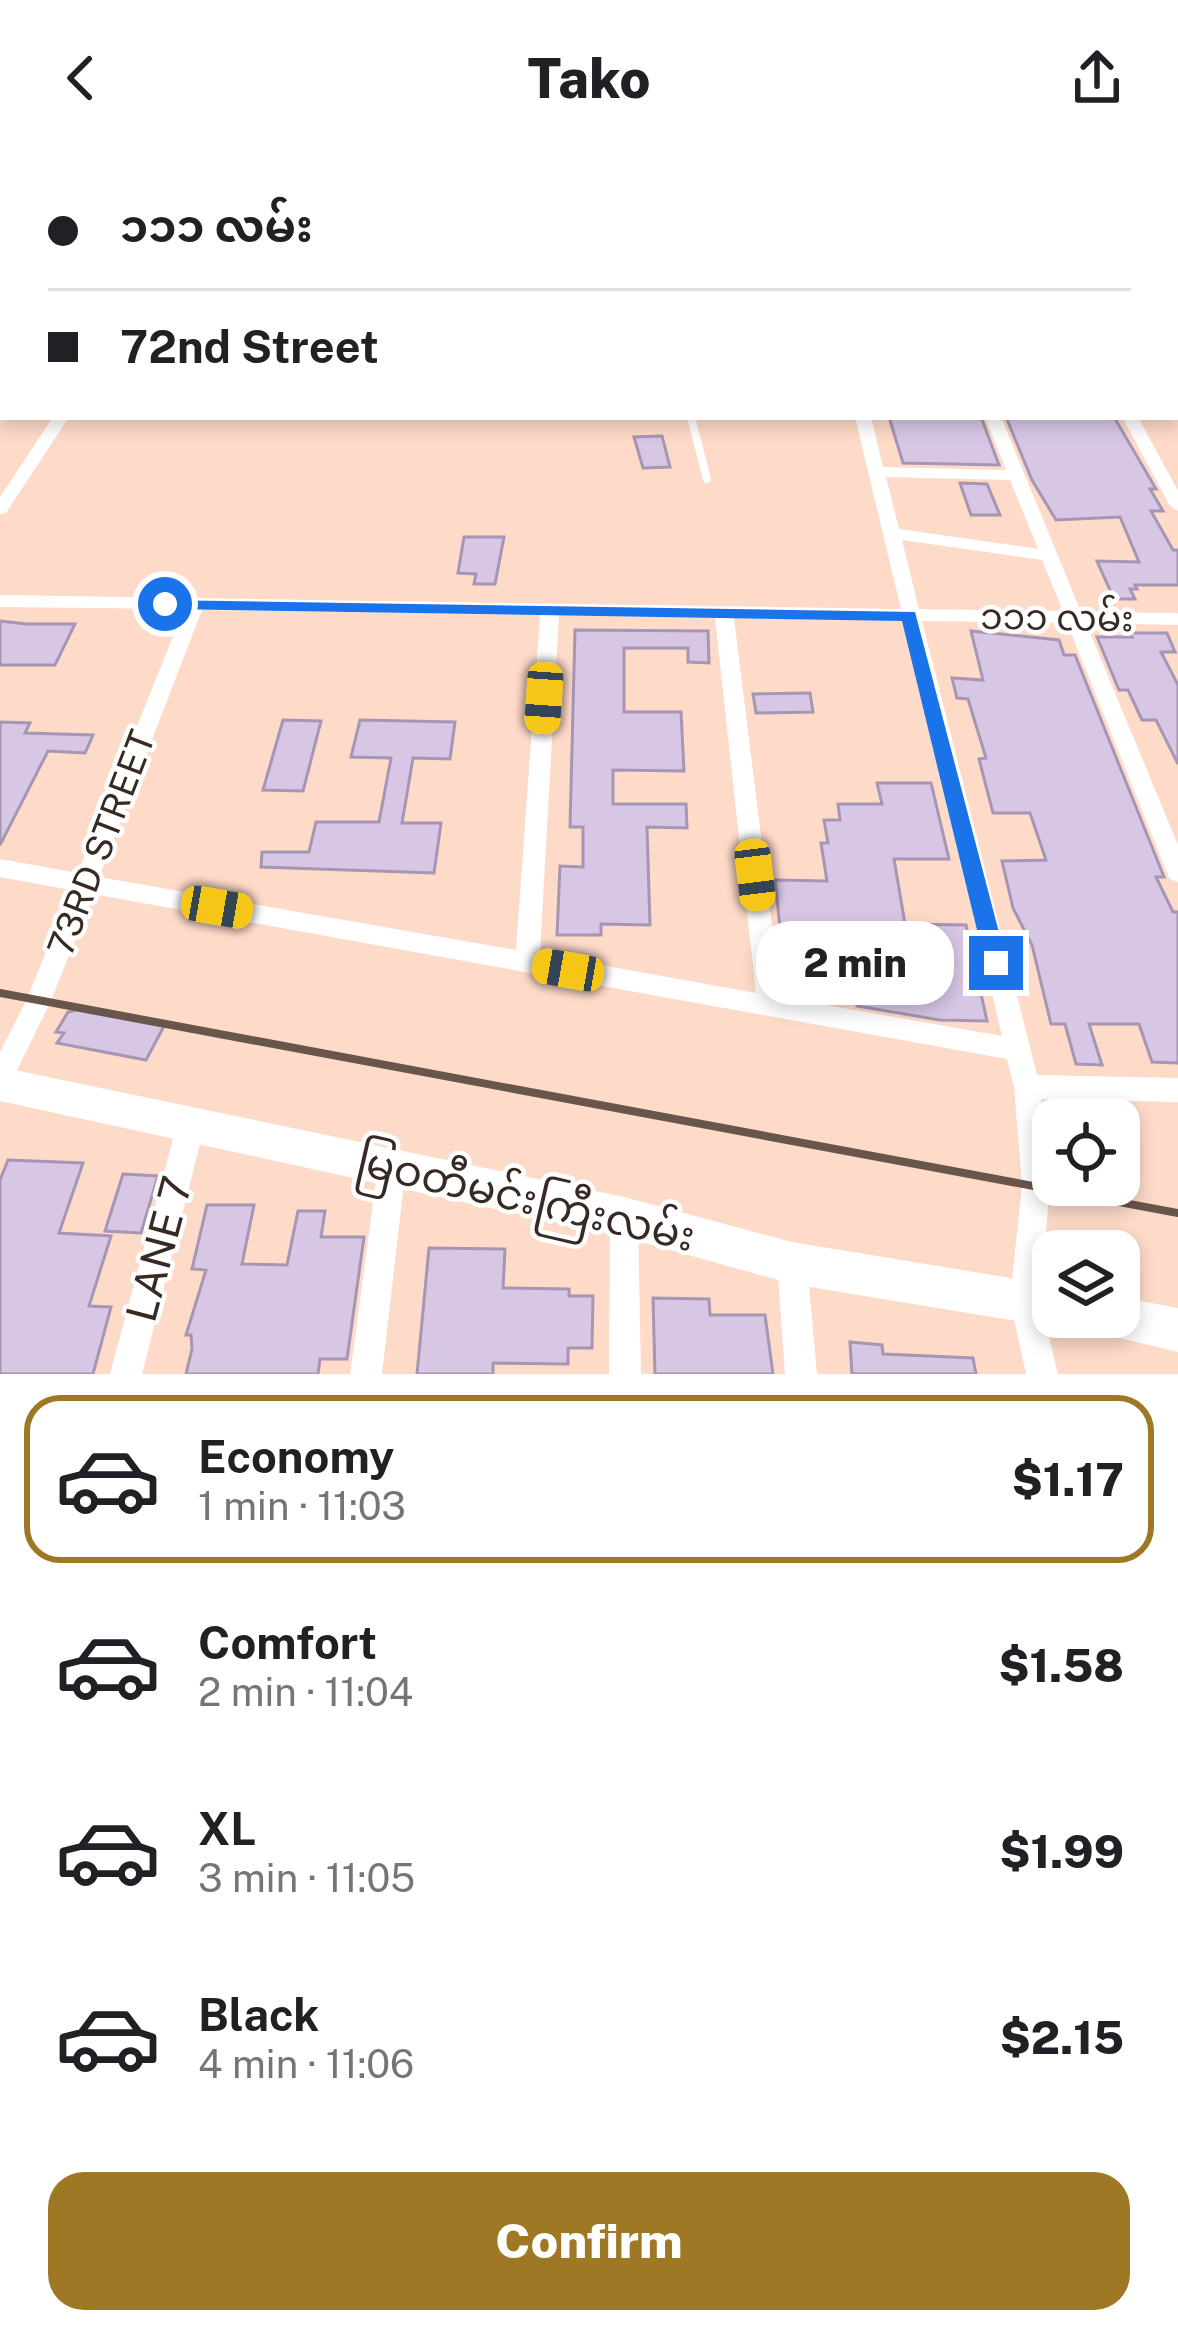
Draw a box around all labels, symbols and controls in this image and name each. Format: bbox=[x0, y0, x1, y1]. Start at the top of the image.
icon: back bbox=[48, 45, 114, 111]
icon: share bbox=[1064, 45, 1130, 111]
text: Tako bbox=[528, 47, 650, 110]
text: ၁၁၁ လမ်း bbox=[120, 199, 313, 252]
text: 72nd Street bbox=[120, 320, 379, 373]
route start bbox=[138, 577, 192, 631]
street label: ၁၁၁ လမ်း bbox=[980, 592, 1134, 639]
car bbox=[524, 661, 564, 735]
street label: 73RD STREET bbox=[39, 724, 163, 962]
car bbox=[733, 837, 777, 913]
car bbox=[178, 883, 256, 931]
callout: 2 min bbox=[756, 921, 954, 1005]
route end bbox=[969, 936, 1023, 990]
text: 2 min bbox=[803, 940, 907, 986]
car bbox=[529, 946, 607, 994]
map controls bbox=[1032, 1098, 1140, 1338]
button: locate bbox=[1032, 1098, 1140, 1206]
street label: မြဝတီမင်းကြီးလမ်း bbox=[350, 1133, 700, 1271]
street label: LANE 7 bbox=[116, 1171, 201, 1327]
button: layers bbox=[1032, 1230, 1140, 1338]
icon: car bbox=[54, 1425, 162, 1533]
text: Economy bbox=[198, 1430, 394, 1483]
text: $1.17 bbox=[1012, 1453, 1124, 1506]
text: 1 min · 11:03 bbox=[198, 1483, 406, 1529]
icon: car bbox=[54, 1611, 162, 1719]
text: Comfort bbox=[198, 1616, 377, 1669]
text: $1.58 bbox=[998, 1639, 1124, 1692]
text: 2 min · 11:04 bbox=[198, 1669, 413, 1715]
icon: car bbox=[54, 1797, 162, 1905]
text: XL bbox=[198, 1802, 256, 1855]
text: $1.99 bbox=[1000, 1825, 1124, 1878]
text: 3 min · 11:05 bbox=[198, 1855, 415, 1901]
icon: car bbox=[54, 1983, 162, 2091]
text: Black bbox=[198, 1988, 319, 2041]
text: $2.15 bbox=[1000, 2011, 1124, 2064]
text: 4 min · 11:06 bbox=[198, 2041, 414, 2087]
button: Confirm bbox=[48, 2172, 1130, 2310]

